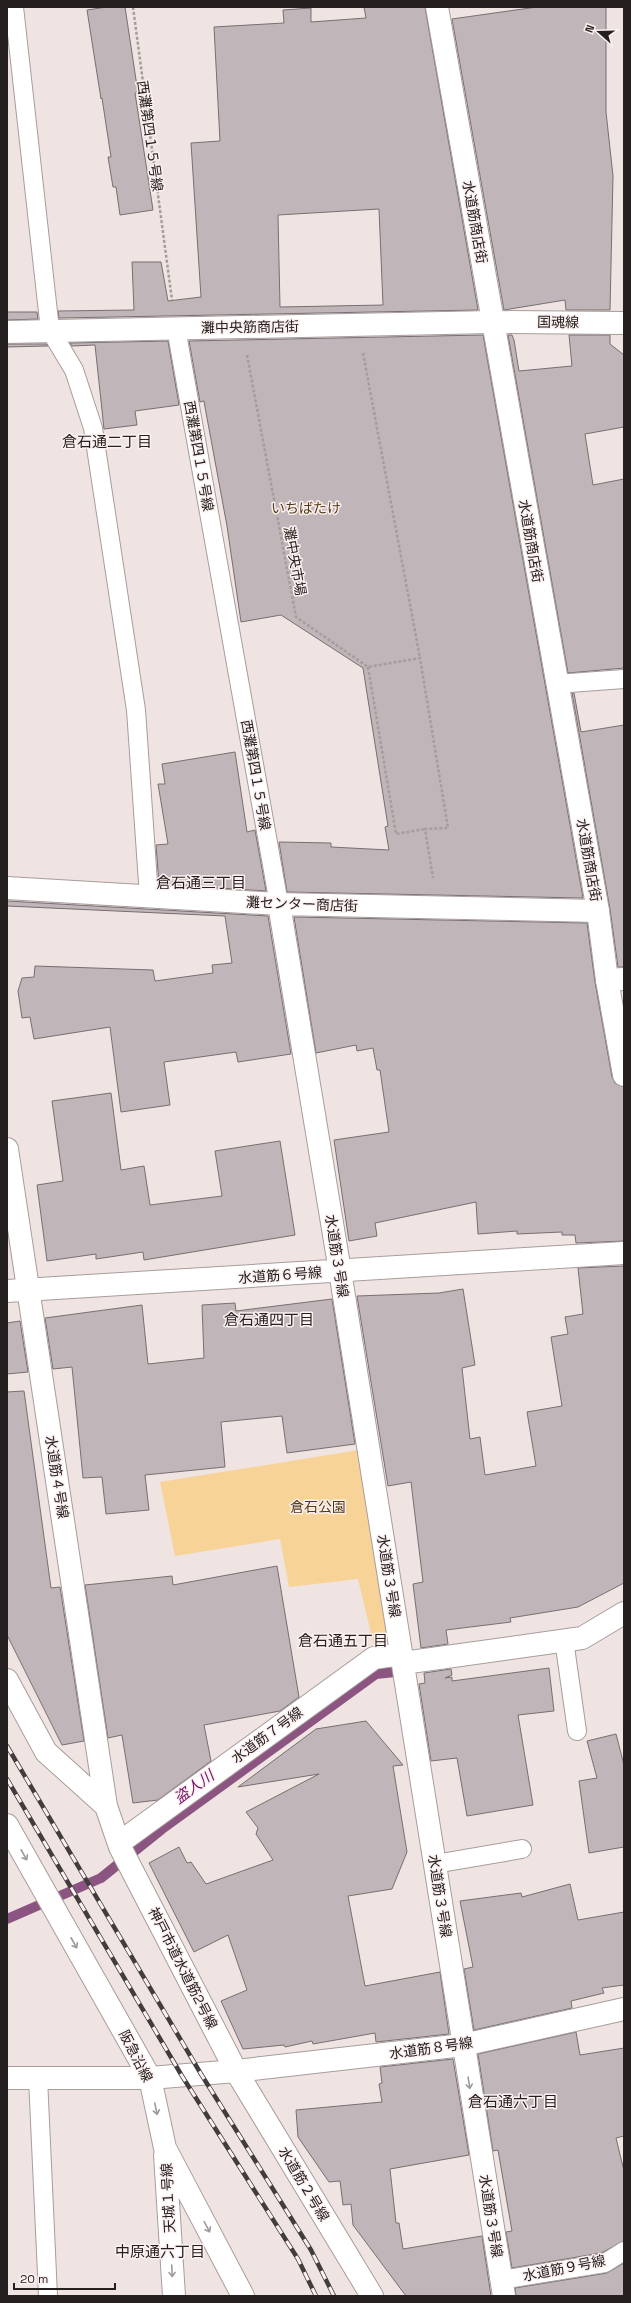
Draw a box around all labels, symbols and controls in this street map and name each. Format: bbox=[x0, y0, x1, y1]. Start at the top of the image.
north arrow bbox=[579, 12, 619, 52]
text: N bbox=[582, 23, 597, 34]
street label: 西灘第四１５号線 bbox=[133, 79, 167, 193]
street label: 水道筋商店街 bbox=[459, 179, 491, 265]
street label: 国魂線 bbox=[537, 313, 579, 331]
street label: 灘中央筋商店街 bbox=[201, 317, 299, 337]
street label: 西灘第四１５号線 bbox=[180, 399, 218, 513]
district label: 倉石通二丁目 bbox=[62, 432, 152, 451]
street label: 水道筋商店街 bbox=[515, 498, 547, 584]
park label: いちばたけ bbox=[271, 499, 341, 517]
street label: 灘中央市場 bbox=[280, 525, 310, 597]
street label: 西灘第四１５号線 bbox=[237, 718, 275, 832]
street label: 水道筋商店街 bbox=[573, 817, 605, 903]
district label: 倉石通三丁目 bbox=[156, 873, 246, 892]
street label: 灘センター商店街 bbox=[246, 893, 358, 915]
street label: 水道筋３号線 bbox=[322, 1213, 352, 1299]
street label: 水道筋６号線 bbox=[237, 1263, 323, 1287]
district label: 倉石通四丁目 bbox=[224, 1310, 314, 1329]
street label: 水道筋４号線 bbox=[42, 1434, 72, 1520]
park label: 倉石公園 bbox=[290, 1498, 346, 1516]
street label: 水道筋３号線 bbox=[374, 1533, 404, 1619]
district label: 倉石通五丁目 bbox=[298, 1631, 388, 1650]
street label: 水道筋７号線 bbox=[228, 1703, 306, 1767]
water label: 盗人川 bbox=[170, 1765, 219, 1808]
one-way arrow bbox=[21, 1849, 29, 1861]
street label: 水道筋３号線 bbox=[425, 1853, 455, 1939]
street label: 神戸市道水道筋2号線 bbox=[144, 1904, 222, 2032]
one-way arrow bbox=[70, 1937, 78, 1949]
street label: 阪急沿線 bbox=[115, 2027, 157, 2085]
street label: 水道筋８号線 bbox=[388, 2033, 474, 2063]
one-way arrow bbox=[465, 2076, 473, 2089]
district label: 倉石通六丁目 bbox=[468, 2092, 558, 2111]
one-way arrow bbox=[153, 2102, 161, 2115]
street label: 水道筋２号線 bbox=[275, 2143, 333, 2225]
street label: 天城１号線 bbox=[157, 2163, 179, 2233]
street label: 水道筋３号線 bbox=[476, 2173, 506, 2259]
one-way arrow bbox=[204, 2221, 211, 2233]
district label: 中原通六丁目 bbox=[115, 2242, 205, 2261]
street label: 水道筋９号線 bbox=[521, 2251, 607, 2285]
one-way arrow bbox=[169, 2264, 176, 2277]
scale bar bbox=[14, 2265, 115, 2291]
text: 20 m bbox=[20, 2271, 48, 2287]

